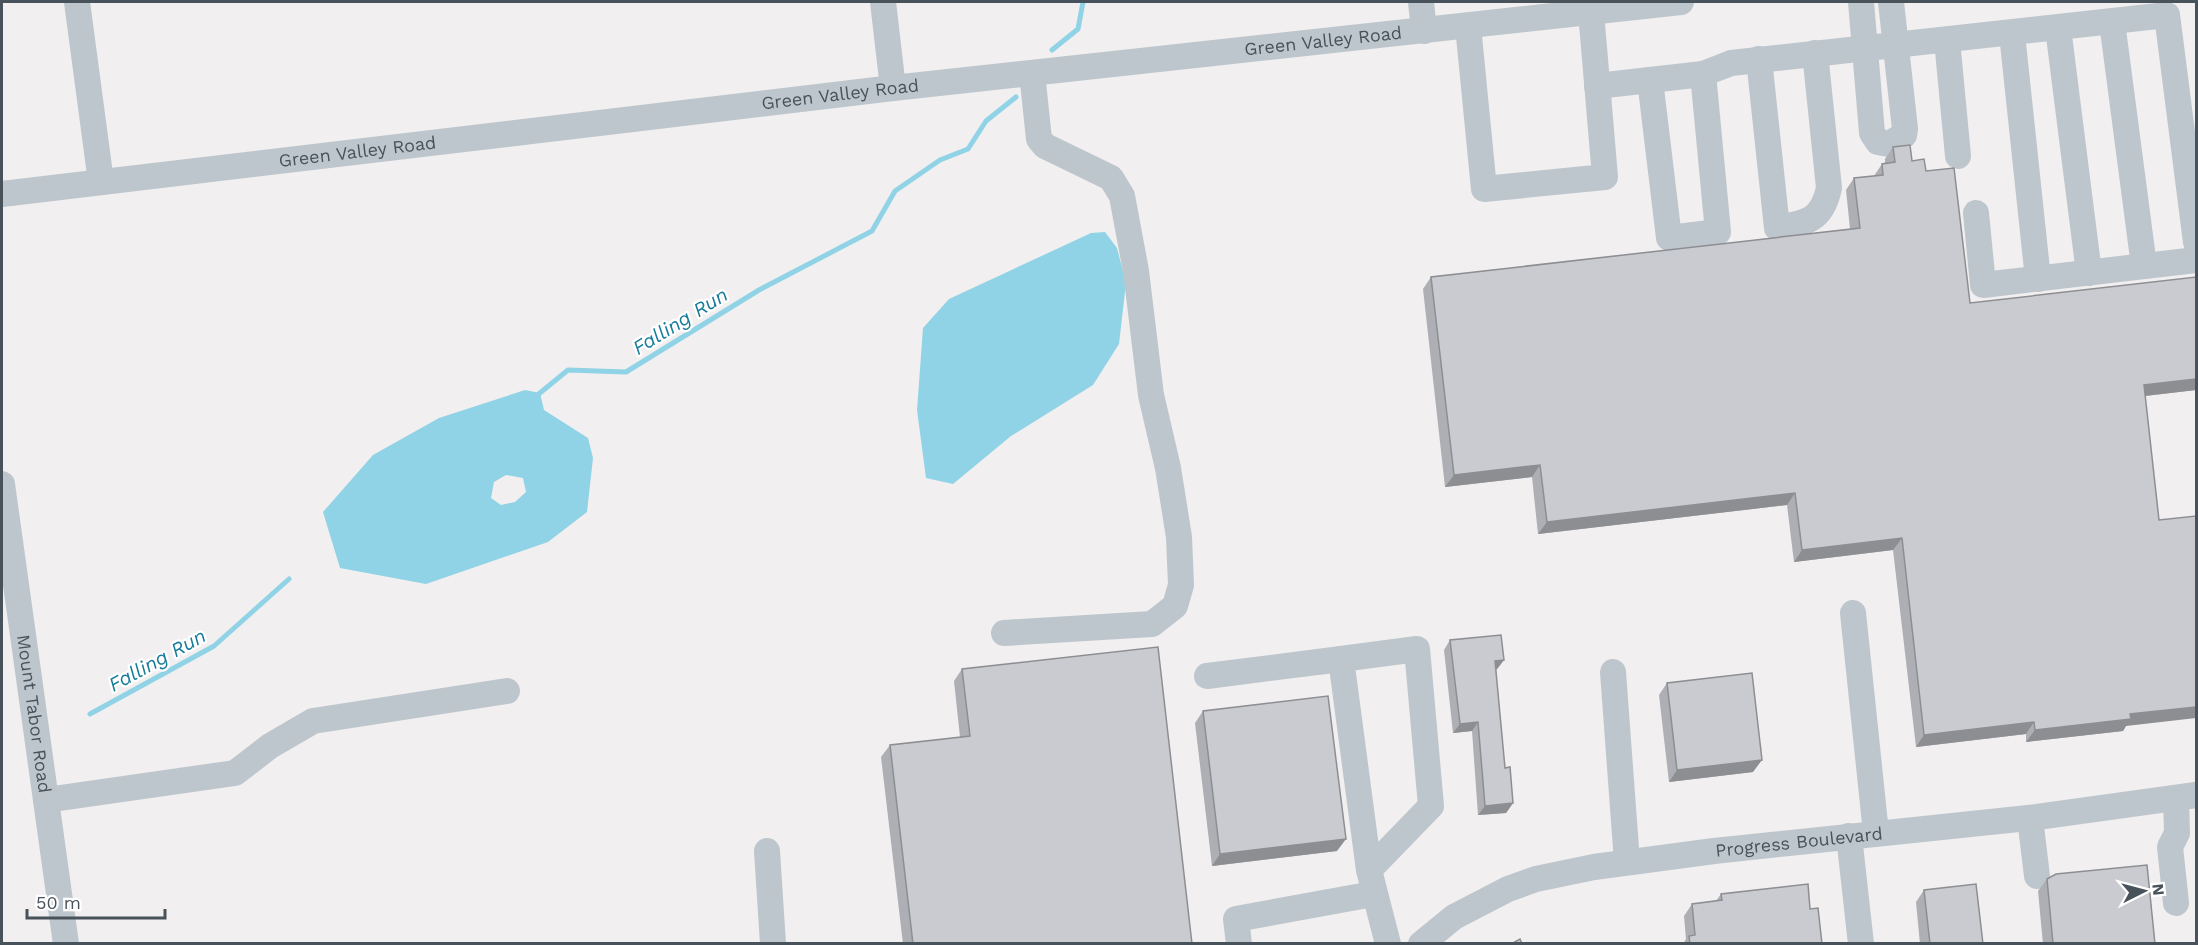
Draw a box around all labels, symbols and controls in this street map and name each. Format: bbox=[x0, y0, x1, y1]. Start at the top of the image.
street label: Green Valley Road bbox=[1243, 22, 1403, 60]
street label: Green Valley Road bbox=[760, 74, 920, 114]
street label: Green Valley Road bbox=[278, 131, 437, 171]
water label: Falling Run bbox=[628, 282, 732, 360]
water label: Falling Run bbox=[104, 623, 210, 697]
street label: Mount Tabor Road bbox=[13, 633, 56, 794]
street label: Progress Boulevard bbox=[1714, 822, 1884, 861]
north arrow bbox=[2114, 861, 2174, 921]
scale bar bbox=[27, 882, 165, 920]
text: N bbox=[2148, 883, 2168, 896]
text: 50 m bbox=[36, 892, 81, 913]

